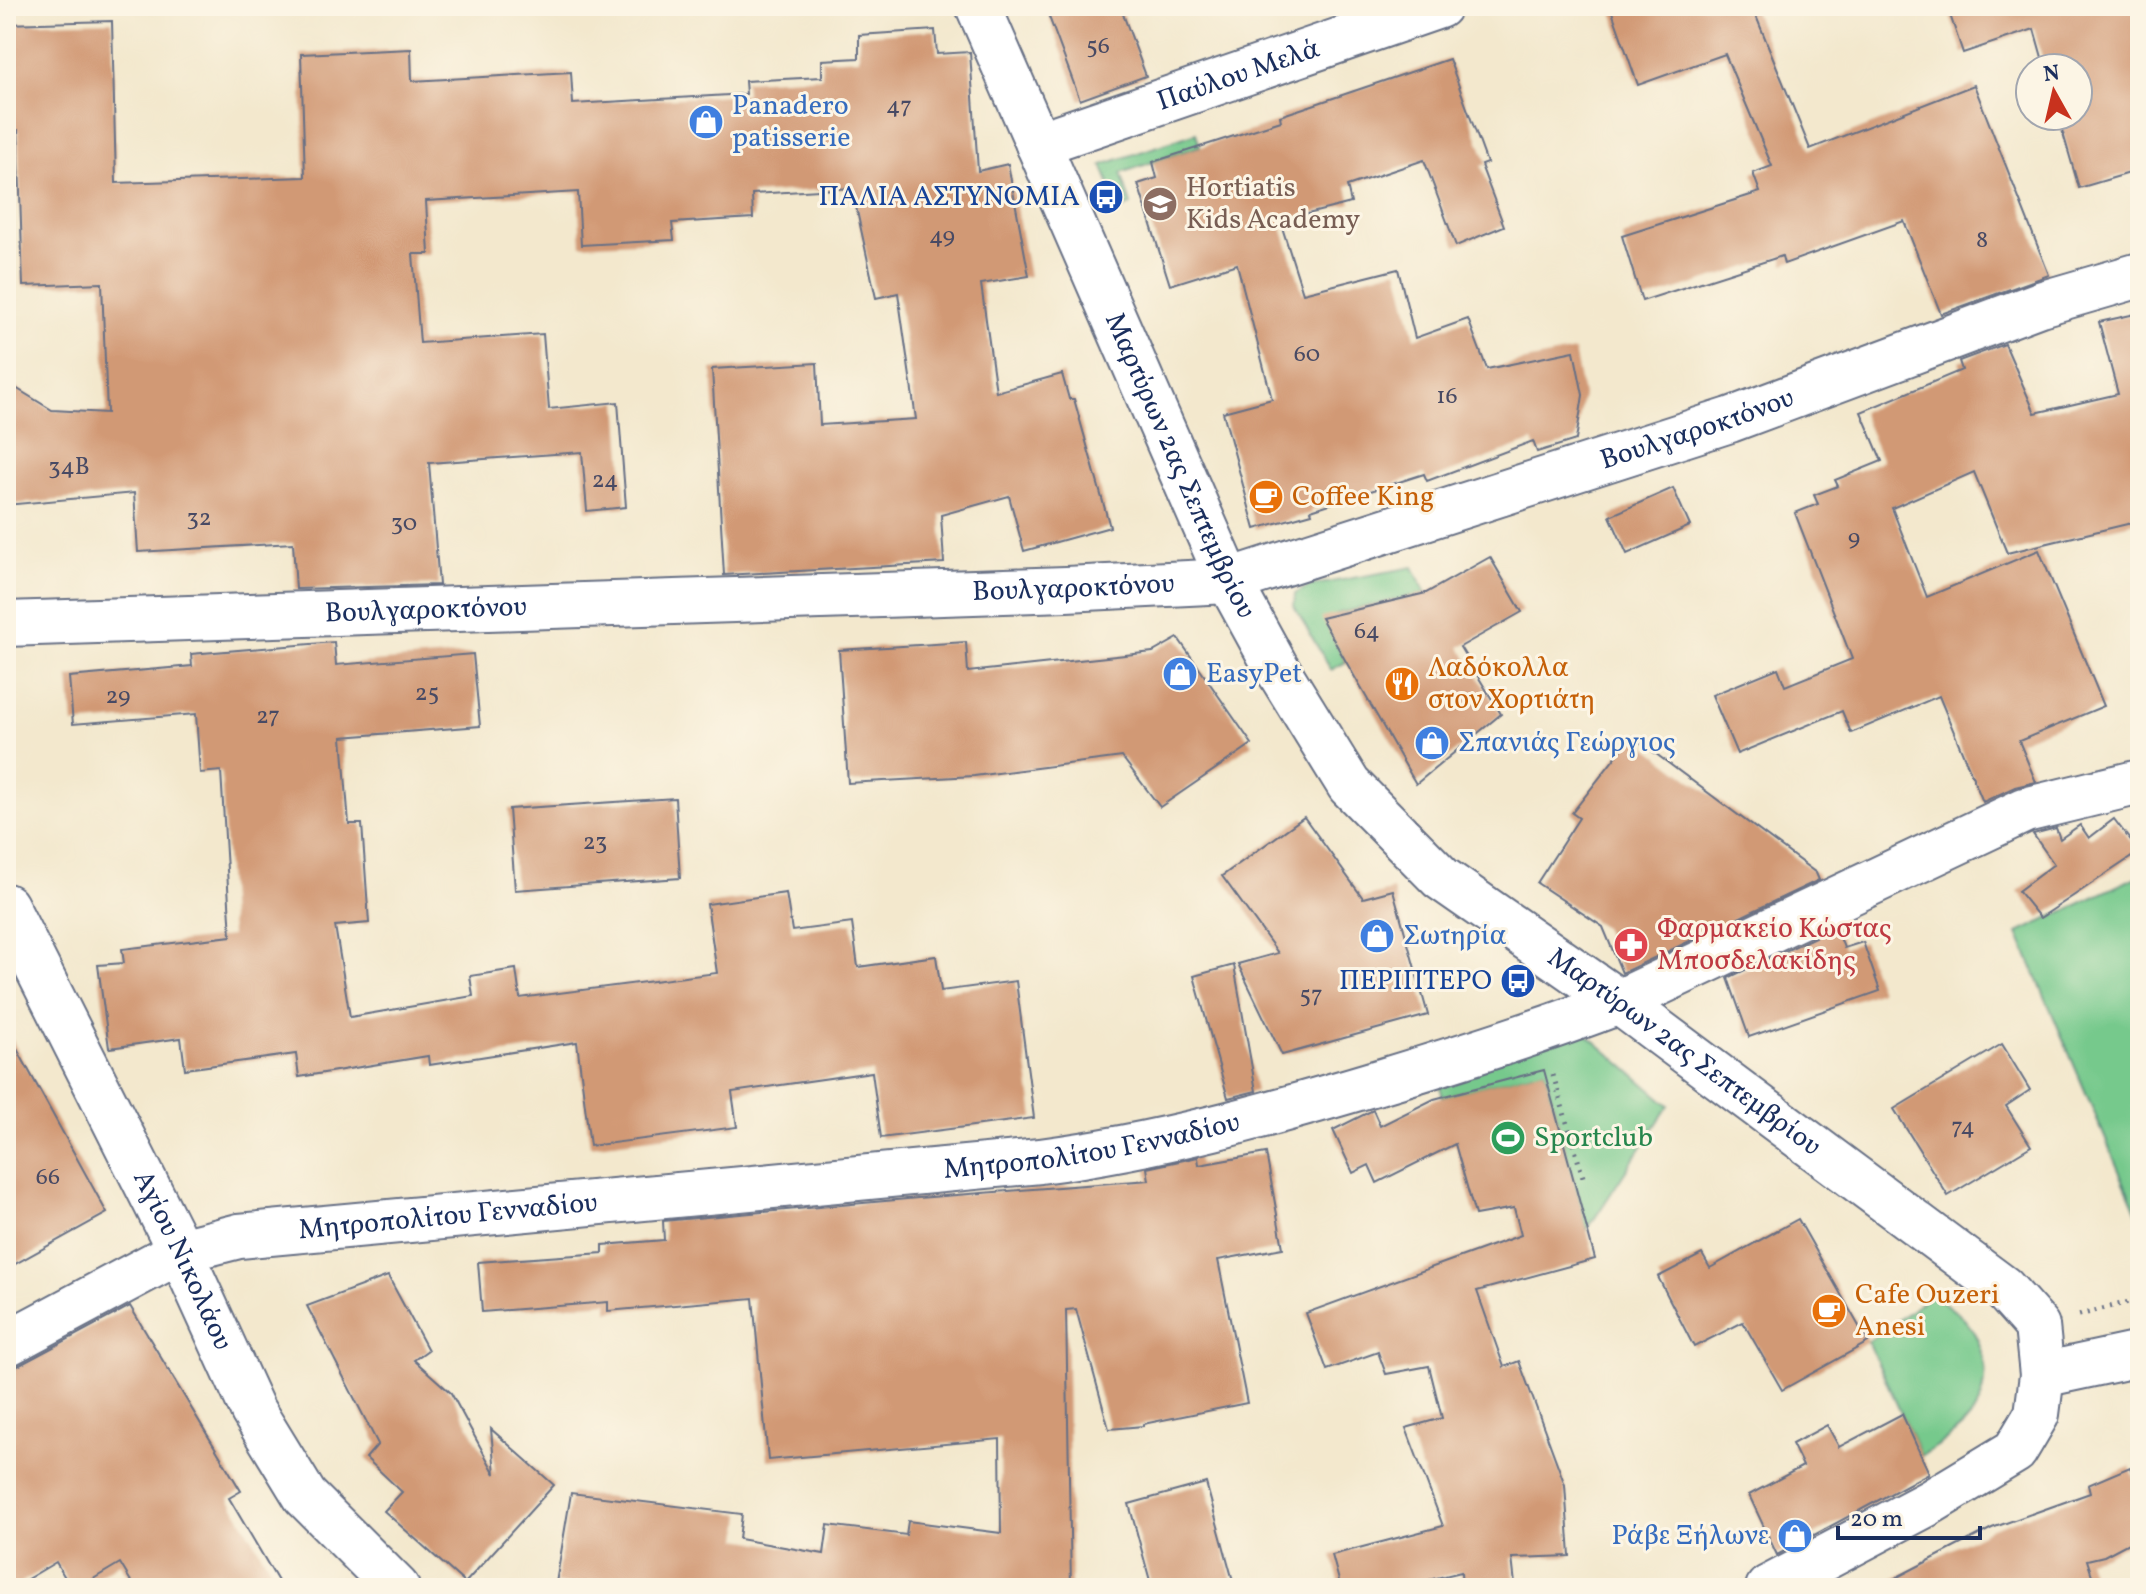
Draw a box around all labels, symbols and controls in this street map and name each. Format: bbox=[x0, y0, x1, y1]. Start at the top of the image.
street label: Παύλου Μελά bbox=[1152, 29, 1325, 121]
house number: 56 bbox=[1086, 30, 1110, 64]
north arrow bbox=[2014, 52, 2094, 132]
text: N bbox=[2041, 58, 2062, 91]
place label: Panadero patisserie bbox=[732, 87, 851, 158]
house number: 47 bbox=[886, 90, 912, 124]
shop icon: Panadero patisserie bbox=[687, 103, 725, 141]
place label: Hortiatis Kids Academy bbox=[1186, 169, 1360, 240]
place label: ΠΑΛΙΑ ΑΣΤΥΝΟΜΙΑ bbox=[819, 178, 1080, 217]
bus stop icon: ΠΑΛΙΑ ΑΣΤΥΝΟΜΙΑ bbox=[1087, 178, 1125, 216]
school or university icon: Hortiatis Kids Academy bbox=[1141, 185, 1179, 223]
house number: 49 bbox=[929, 220, 955, 254]
house number: 8 bbox=[1976, 224, 1988, 258]
street label: Μαρτύρων 2ας Σεπτεμβρίου bbox=[1095, 307, 1265, 625]
house number: 60 bbox=[1294, 338, 1320, 372]
street label: Βουλγαροκτόνου bbox=[1595, 378, 1800, 480]
house number: 16 bbox=[1436, 380, 1458, 414]
house number: 34Β bbox=[48, 451, 90, 485]
house number: 24 bbox=[592, 464, 618, 498]
cafe icon: Coffee King bbox=[1247, 478, 1285, 516]
place label: Coffee King bbox=[1292, 478, 1434, 517]
house number: 32 bbox=[186, 502, 212, 536]
house number: 30 bbox=[391, 507, 417, 541]
house number: 9 bbox=[1848, 522, 1860, 556]
street label: Βουλγαροκτόνου bbox=[972, 564, 1175, 612]
street label: Βουλγαροκτόνου bbox=[324, 587, 528, 633]
house number: 64 bbox=[1354, 615, 1380, 649]
place label: Λαδόκολλα στον Χορτιάτη bbox=[1428, 649, 1596, 720]
shop icon: EasyPet bbox=[1161, 655, 1199, 693]
place label: EasyPet bbox=[1206, 655, 1302, 694]
restaurant icon: Λαδόκολλα στον Χορτιάτη bbox=[1383, 665, 1421, 703]
house number: 25 bbox=[415, 677, 439, 711]
house number: 29 bbox=[105, 680, 131, 714]
house number: 27 bbox=[256, 700, 280, 734]
shop icon: Σπανιάς Γεώργιος bbox=[1413, 724, 1451, 762]
place label: Σπανιάς Γεώργιος bbox=[1458, 724, 1676, 763]
house number: 23 bbox=[583, 826, 607, 860]
place label: Φαρμακείο Κώστας Μποσδελακίδης bbox=[1657, 910, 1892, 981]
shop icon: Σωτηρία bbox=[1358, 917, 1396, 955]
place label: Σωτηρία bbox=[1403, 917, 1507, 956]
pharmacy icon: Φαρμακείο Κώστας Μποσδελακίδης bbox=[1612, 926, 1650, 964]
street label: Μαρτύρων 2ας Σεπτεμβρίου bbox=[1539, 938, 1829, 1166]
place label: ΠΕΡΙΠΤΕΡΟ bbox=[1339, 962, 1492, 1001]
bus stop icon: ΠΕΡΙΠΤΕΡΟ bbox=[1499, 962, 1537, 1000]
house number: 57 bbox=[1299, 979, 1323, 1013]
street label: Μητροπολίτου Γενναδίου bbox=[942, 1102, 1244, 1189]
house number: 74 bbox=[1951, 1111, 1975, 1145]
sports icon: Sportclub bbox=[1489, 1119, 1527, 1157]
place label: Sportclub bbox=[1534, 1119, 1653, 1158]
house number: 66 bbox=[36, 1161, 60, 1195]
street label: Αγίου Νικολάου bbox=[123, 1164, 242, 1357]
street label: Μητροπολίτου Γενναδίου bbox=[297, 1183, 599, 1250]
place label: Cafe Ouzeri Anesi bbox=[1855, 1276, 1999, 1347]
cafe icon: Cafe Ouzeri Anesi bbox=[1810, 1292, 1848, 1330]
scale bar bbox=[1838, 1490, 1980, 1540]
text: 20 m bbox=[1850, 1503, 1903, 1537]
place label: Ράβε Ξήλωνε bbox=[1611, 1517, 1769, 1556]
shop icon: Ράβε Ξήλωνε bbox=[1776, 1517, 1814, 1555]

